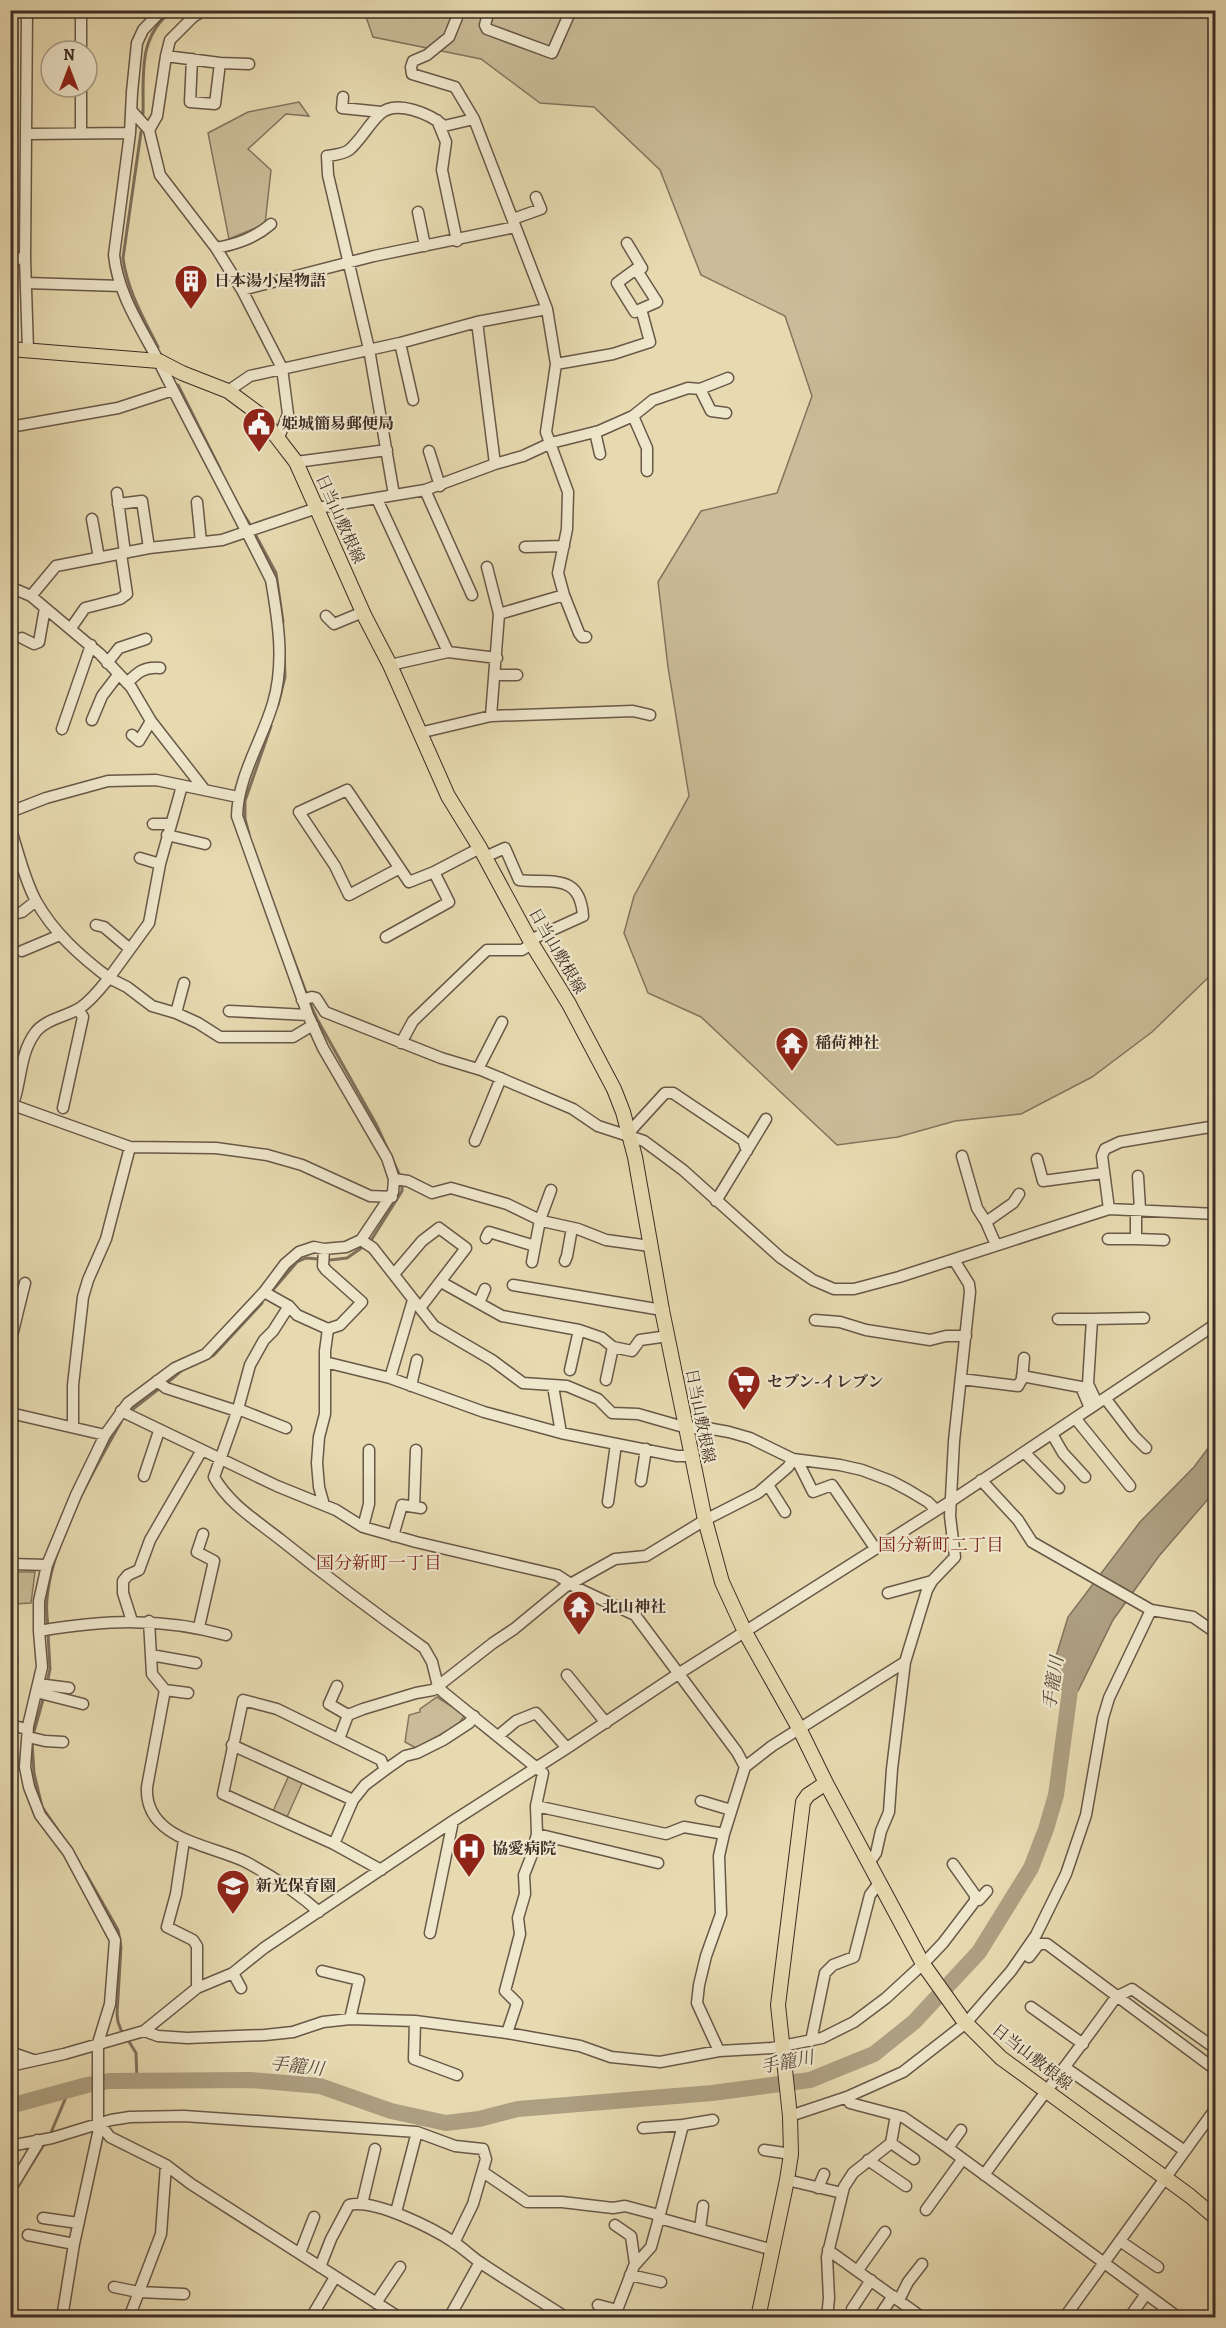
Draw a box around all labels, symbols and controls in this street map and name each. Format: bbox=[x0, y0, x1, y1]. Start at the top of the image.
north arrow bbox=[39, 39, 99, 99]
text: N bbox=[63, 44, 75, 66]
building icon: 日本湯小屋物語 bbox=[173, 263, 209, 310]
place label: 日本湯小屋物語 bbox=[214, 270, 326, 292]
public building icon: 姫城簡易郵便局 bbox=[241, 406, 277, 453]
place label: 姫城簡易郵便局 bbox=[282, 413, 394, 435]
street label: 日当山敷根線 bbox=[310, 471, 370, 567]
street label: 日当山敷根線 bbox=[523, 904, 591, 998]
temple icon: 稲荷神社 bbox=[774, 1025, 810, 1072]
place label: 稲荷神社 bbox=[815, 1032, 879, 1054]
supermarket icon: セブン-イレブン bbox=[726, 1364, 762, 1411]
street label: 日当山敷根線 bbox=[680, 1367, 720, 1465]
place label: セブン-イレブン bbox=[767, 1371, 883, 1393]
district label: 国分新町二丁目 bbox=[878, 1533, 1004, 1557]
district label: 国分新町一丁目 bbox=[316, 1551, 442, 1575]
temple icon: 北山神社 bbox=[561, 1589, 597, 1636]
place label: 北山神社 bbox=[602, 1596, 666, 1618]
water label: 手籠川 bbox=[1037, 1652, 1069, 1712]
hospital icon: 協愛病院 bbox=[451, 1831, 487, 1878]
place label: 協愛病院 bbox=[492, 1838, 556, 1860]
school or university icon: 新光保育園 bbox=[215, 1868, 251, 1915]
place label: 新光保育園 bbox=[255, 1875, 336, 1897]
street label: 日当山敷根線 bbox=[987, 2019, 1077, 2095]
water label: 手籠川 bbox=[758, 2045, 818, 2079]
water label: 手籠川 bbox=[269, 2051, 327, 2081]

